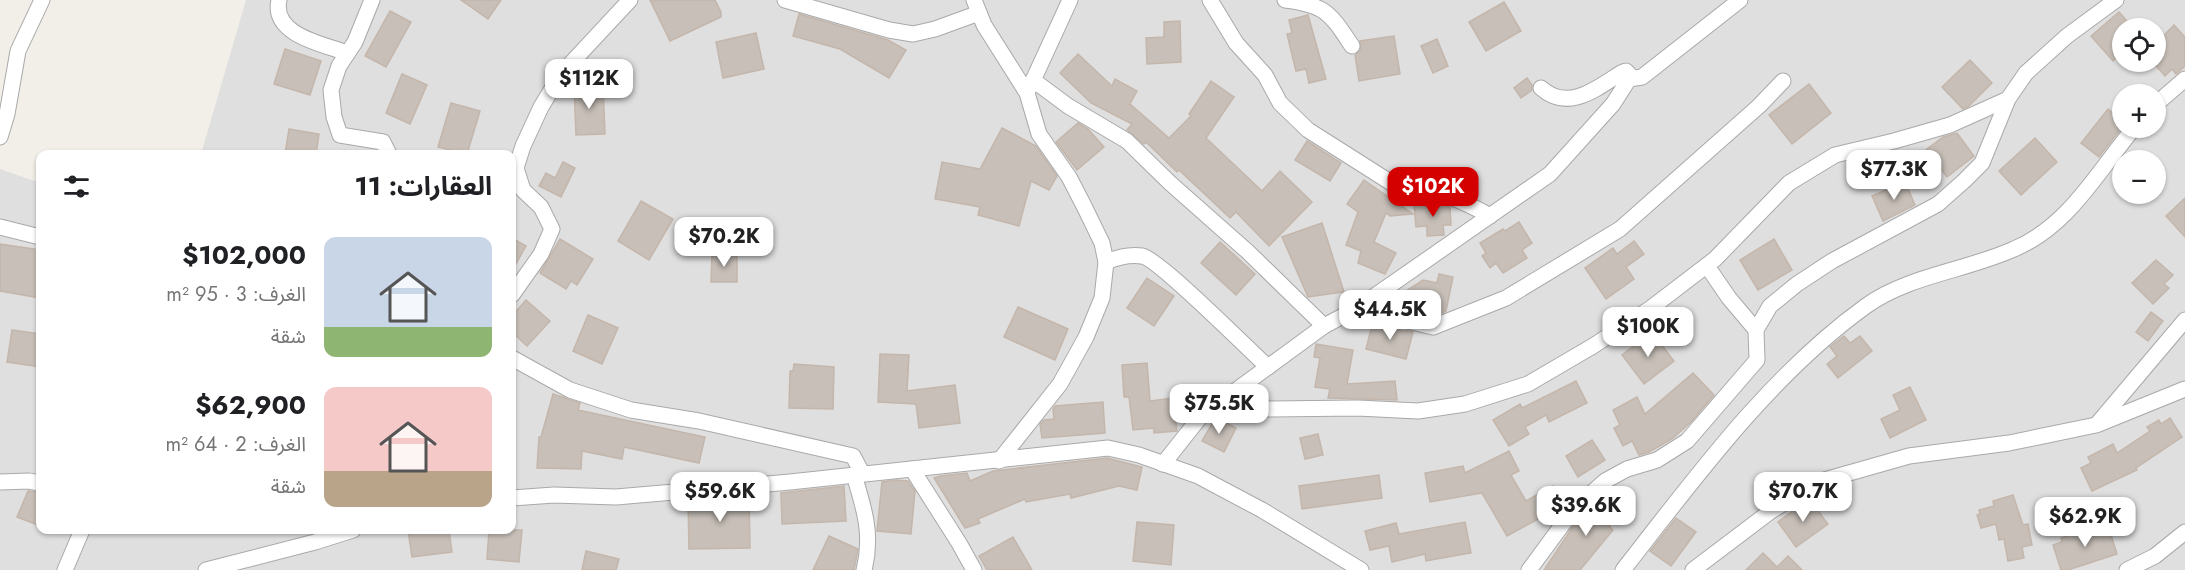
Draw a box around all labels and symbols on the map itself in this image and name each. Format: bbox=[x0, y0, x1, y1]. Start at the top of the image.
pin: $112K bbox=[547, 59, 631, 110]
pin: $77.3K bbox=[1845, 150, 1943, 201]
pin: $102K bbox=[1391, 167, 1475, 218]
pin: $70.2K bbox=[675, 217, 773, 268]
pin: $44.5K bbox=[1341, 290, 1439, 341]
pin: $100K bbox=[1606, 307, 1690, 358]
pin: $75.5K bbox=[1170, 384, 1268, 435]
pin: $59.6K bbox=[671, 472, 769, 523]
pin: $70.7K bbox=[1754, 472, 1852, 523]
pin: $39.6K bbox=[1537, 486, 1635, 537]
pin: $62.9K bbox=[2036, 497, 2134, 548]

